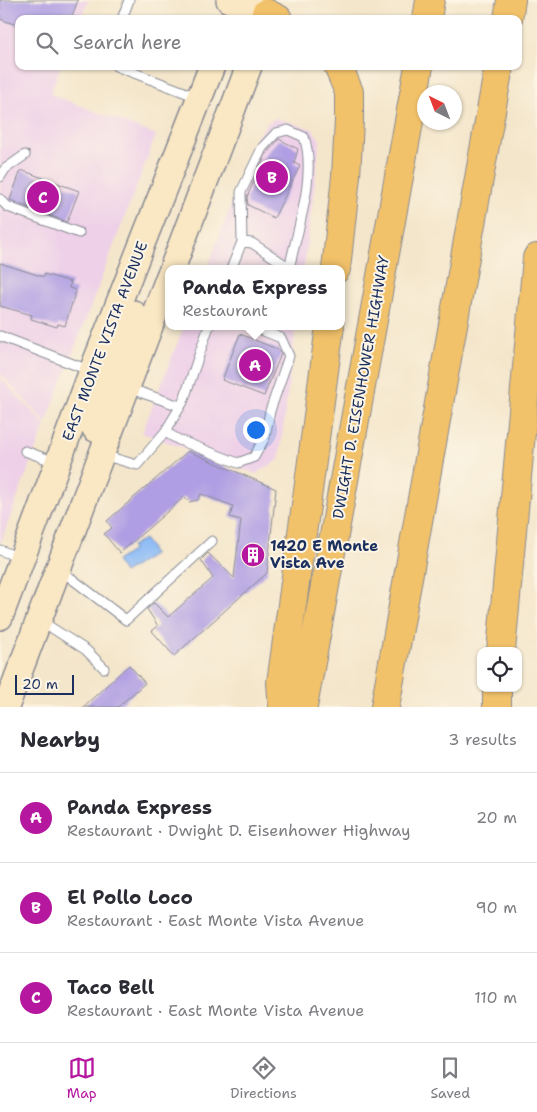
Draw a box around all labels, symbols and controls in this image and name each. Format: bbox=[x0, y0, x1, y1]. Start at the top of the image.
search box bbox=[15, 15, 522, 70]
icon: search bbox=[33, 29, 61, 57]
text: Search here bbox=[73, 30, 182, 55]
north arrow bbox=[417, 85, 462, 130]
pin: B bbox=[256, 158, 288, 196]
pin: C bbox=[27, 178, 59, 216]
street label: EAST MONTE VISTA AVENUE bbox=[58, 238, 152, 444]
street label: DWIGHT D. EISENHOWER HIGHWAY bbox=[328, 254, 394, 520]
popup bbox=[165, 265, 345, 330]
text: Panda Express bbox=[182, 275, 328, 300]
text: Restaurant bbox=[182, 300, 268, 321]
pin: A bbox=[239, 346, 271, 384]
your location bbox=[243, 417, 269, 443]
place label: 1420 E Monte Vista Ave bbox=[270, 536, 378, 573]
building icon: 1420 E Monte Vista Ave bbox=[240, 542, 266, 568]
map controls bbox=[477, 647, 522, 692]
button: locate bbox=[477, 647, 522, 692]
scale bar bbox=[15, 672, 74, 695]
text: 20 m bbox=[22, 675, 58, 693]
text: Nearby bbox=[20, 726, 100, 754]
text: 3 results bbox=[448, 729, 517, 750]
text: Panda Express bbox=[67, 795, 212, 820]
text: A bbox=[30, 807, 42, 828]
text: 20 m bbox=[476, 807, 517, 828]
text: Restaurant · Dwight D. Eisenhower Highway bbox=[67, 820, 411, 841]
text: El Pollo Loco bbox=[67, 885, 193, 910]
text: B bbox=[31, 897, 41, 918]
text: 90 m bbox=[476, 897, 517, 918]
text: Restaurant · East Monte Vista Avenue bbox=[67, 910, 364, 931]
text: Taco Bell bbox=[67, 975, 154, 1000]
text: C bbox=[31, 987, 41, 1008]
text: 110 m bbox=[474, 987, 517, 1008]
text: Restaurant · East Monte Vista Avenue bbox=[67, 1000, 364, 1021]
tab: Map bbox=[67, 1054, 97, 1102]
tab: Directions bbox=[230, 1054, 297, 1102]
tab: Saved bbox=[431, 1054, 470, 1102]

